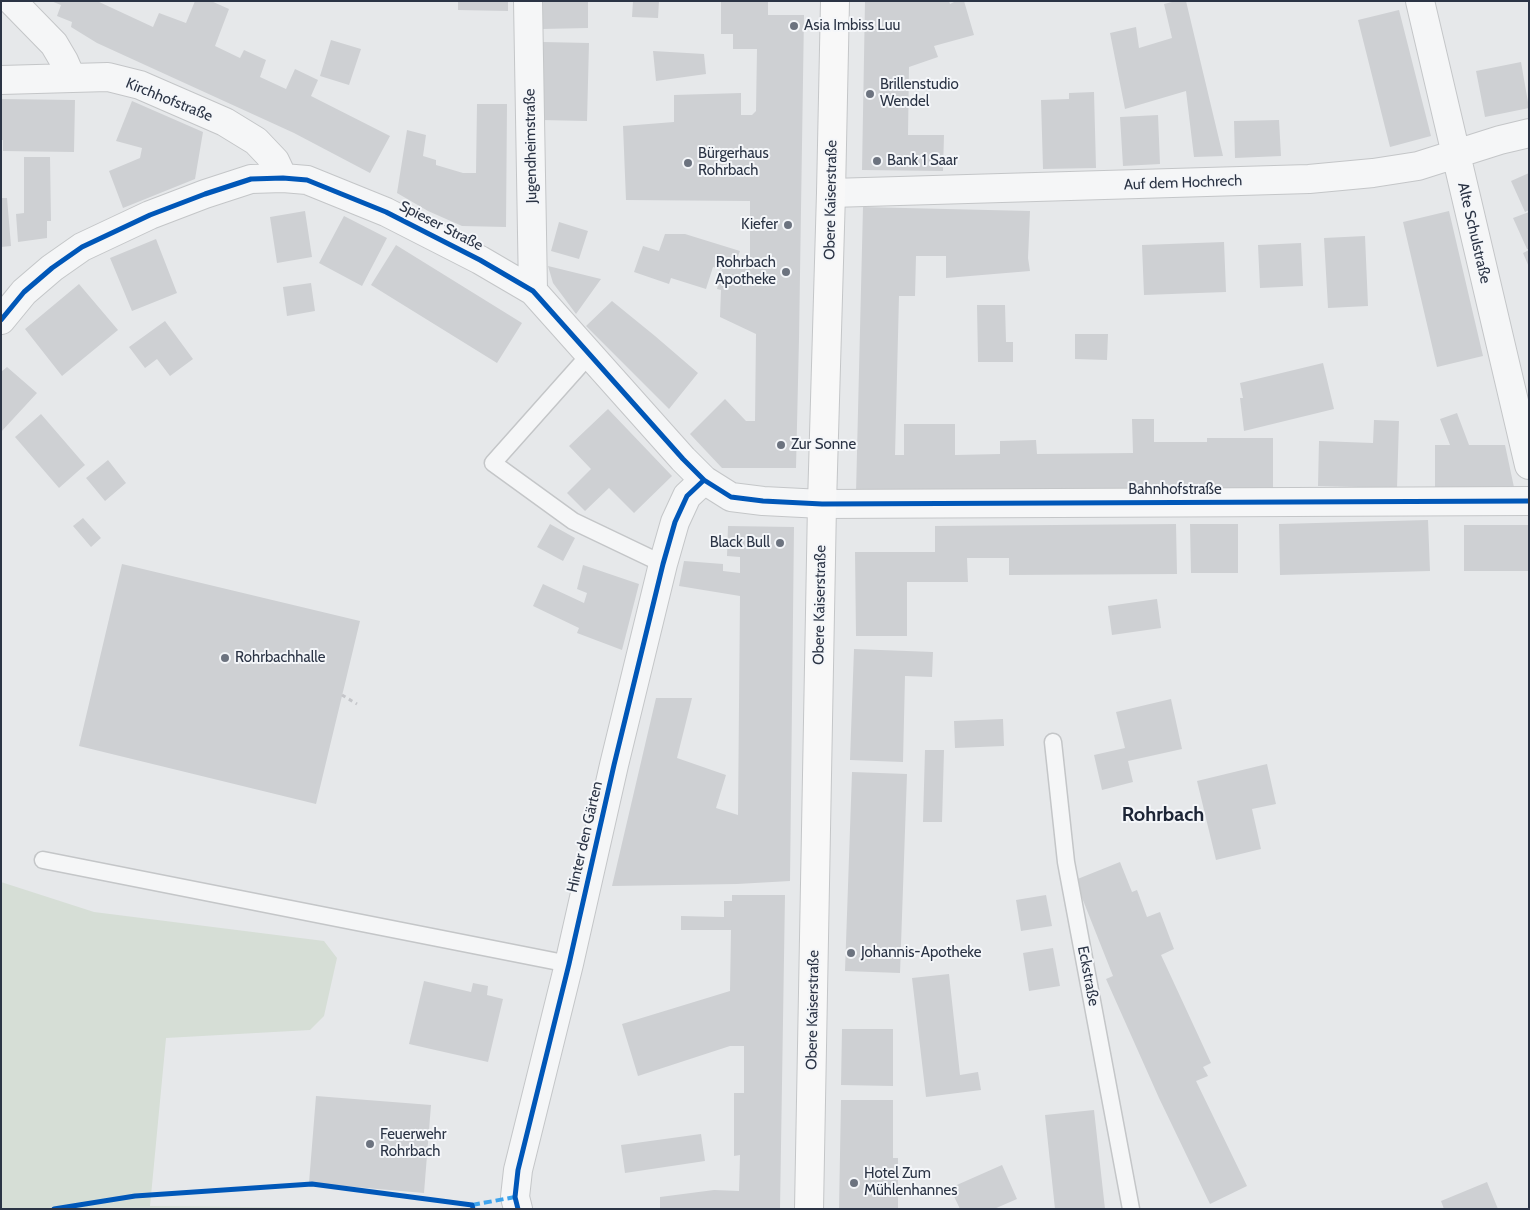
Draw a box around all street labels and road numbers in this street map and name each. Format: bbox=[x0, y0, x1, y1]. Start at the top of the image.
street label: Kirchhofstraße bbox=[123, 74, 215, 126]
street label: Jugendheimstraße bbox=[521, 88, 541, 204]
street label: Obere Kaiserstraße bbox=[821, 140, 841, 260]
street label: Auf dem Hochrech bbox=[1123, 172, 1243, 194]
street label: Alte Schulstraße bbox=[1454, 181, 1494, 285]
street label: Spieser Straße bbox=[396, 197, 486, 255]
street label: Bahnhofstraße bbox=[1128, 481, 1222, 499]
street label: Obere Kaiserstraße bbox=[810, 545, 830, 665]
street label: Hinter den Gärten bbox=[563, 780, 607, 894]
street label: Eckstraße bbox=[1073, 944, 1103, 1008]
street label: Obere Kaiserstraße bbox=[803, 950, 823, 1070]

